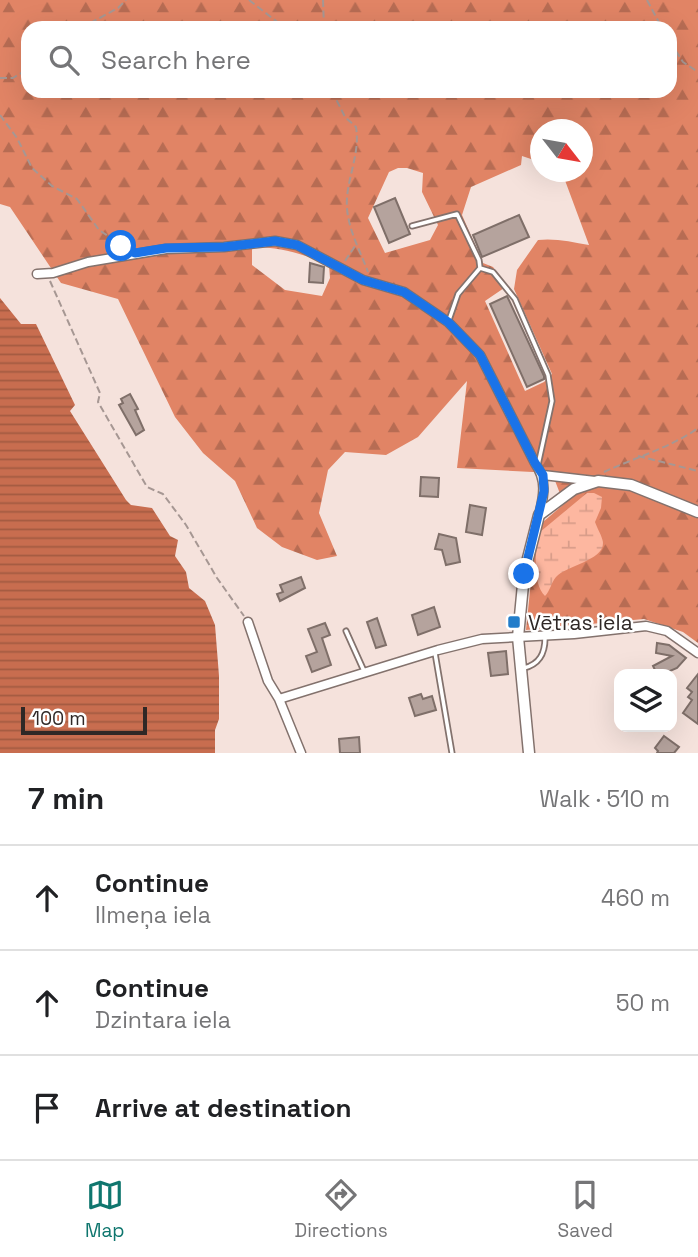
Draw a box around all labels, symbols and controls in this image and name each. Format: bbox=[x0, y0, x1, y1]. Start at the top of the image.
search box bbox=[21, 21, 677, 98]
icon: search bbox=[45, 41, 83, 79]
text: Search here bbox=[101, 43, 251, 77]
north arrow bbox=[530, 119, 593, 182]
route start bbox=[105, 230, 136, 261]
route end bbox=[508, 558, 539, 589]
place label: Vētras iela bbox=[528, 609, 633, 636]
marker: Vētras iela bbox=[506, 614, 522, 630]
map controls bbox=[614, 669, 677, 732]
button: layers bbox=[614, 669, 677, 732]
scale bar bbox=[21, 704, 147, 736]
text: 100 m bbox=[32, 706, 86, 731]
text: 7 min bbox=[28, 779, 104, 818]
text: Walk · 510 m bbox=[539, 784, 670, 814]
text: Continue bbox=[95, 866, 209, 900]
icon: ahead bbox=[28, 879, 66, 917]
text: 460 m bbox=[601, 883, 670, 913]
text: Ilmeņa iela bbox=[95, 900, 211, 930]
text: Continue bbox=[95, 971, 209, 1005]
icon: ahead bbox=[28, 984, 66, 1022]
text: 50 m bbox=[616, 988, 670, 1018]
text: Dzintara iela bbox=[95, 1005, 231, 1035]
icon: arrive bbox=[28, 1089, 66, 1127]
text: Arrive at destination bbox=[95, 1091, 352, 1125]
tab: Map bbox=[85, 1176, 125, 1243]
tab: Directions bbox=[295, 1176, 388, 1243]
tab: Saved bbox=[558, 1176, 613, 1243]

